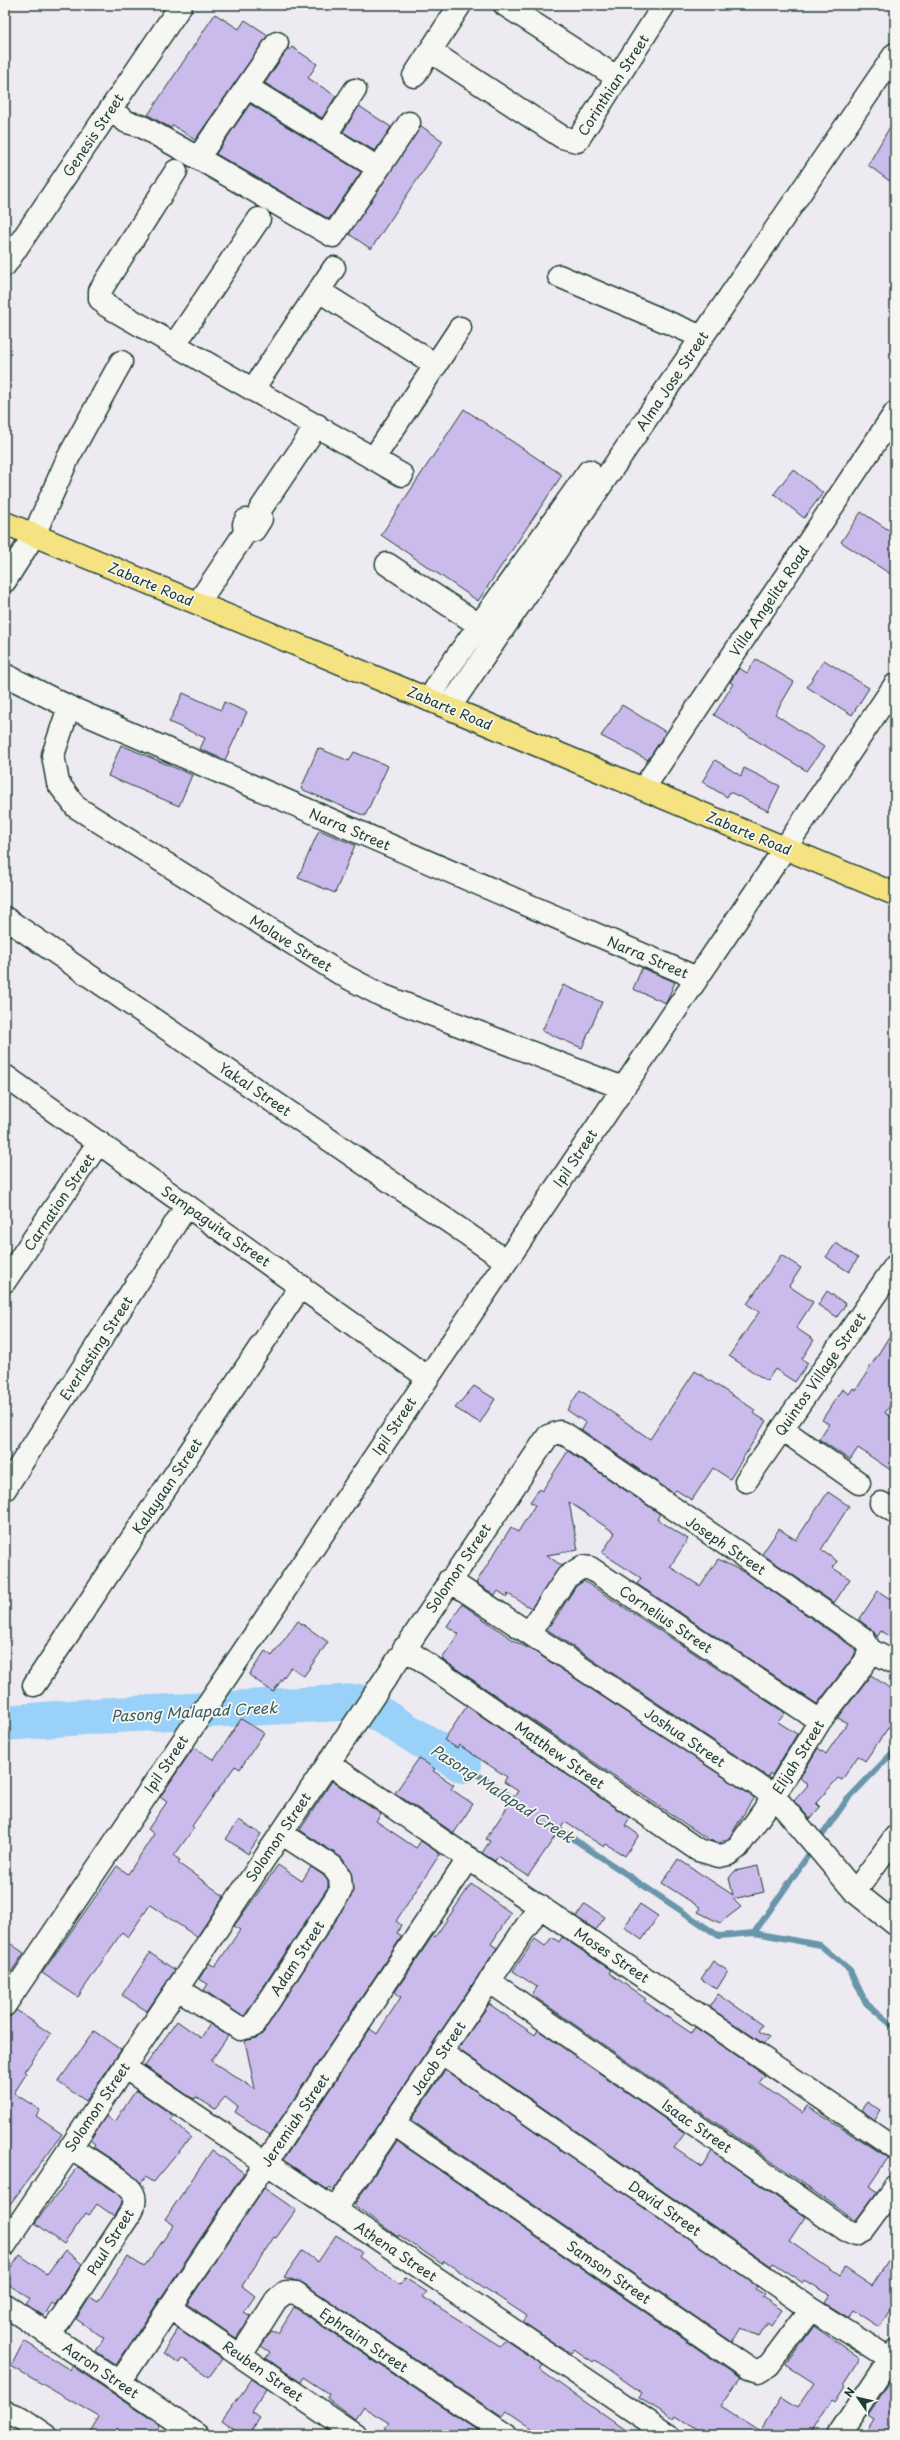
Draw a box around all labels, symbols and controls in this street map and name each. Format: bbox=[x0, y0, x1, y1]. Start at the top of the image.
street label: Corinthian Street bbox=[572, 30, 654, 140]
street label: Genesis Street bbox=[57, 89, 129, 181]
street label: Alma Jose Street bbox=[631, 327, 713, 435]
street label: Villa Angelita Road bbox=[724, 541, 814, 661]
street label: Zabarte Road bbox=[105, 557, 197, 611]
street label: Zabarte Road bbox=[404, 681, 496, 735]
street label: Narra Street bbox=[306, 802, 394, 856]
street label: Zabarte Road bbox=[703, 806, 795, 860]
street label: Molave Street bbox=[246, 909, 336, 977]
street label: Narra Street bbox=[604, 930, 692, 984]
street label: Yakal Street bbox=[215, 1057, 296, 1121]
street label: Ipil Street bbox=[548, 1125, 602, 1191]
street label: Carnation Street bbox=[19, 1149, 100, 1255]
street label: Sampaguita Street bbox=[157, 1180, 275, 1272]
street label: Everlasting Street bbox=[54, 1292, 138, 1404]
street label: Quintos Village Street bbox=[769, 1308, 871, 1440]
street label: Ipil Street bbox=[367, 1393, 421, 1459]
street label: Kalayaan Street bbox=[127, 1434, 207, 1538]
street label: Joseph Street bbox=[682, 1510, 771, 1580]
street label: Solomon Street bbox=[420, 1519, 496, 1617]
street label: Cornelius Street bbox=[615, 1580, 717, 1658]
water label: Pasong Malapad Creek bbox=[110, 1695, 279, 1727]
street label: Joshua Street bbox=[640, 1702, 730, 1772]
street label: Matthew Street bbox=[511, 1716, 609, 1794]
street label: Elijah Street bbox=[767, 1716, 829, 1798]
street label: Ipil Street bbox=[139, 1731, 193, 1797]
water label: Pasong Malapad Creek bbox=[427, 1738, 580, 1848]
street label: Solomon Street bbox=[240, 1788, 316, 1886]
street label: Adam Street bbox=[265, 1916, 329, 2000]
street label: Moses Street bbox=[570, 1922, 654, 1988]
street label: Jacob Street bbox=[405, 2017, 471, 2099]
street label: Solomon Street bbox=[59, 2058, 135, 2156]
street label: Jeremiah Street bbox=[256, 2069, 334, 2171]
street label: Isaac Street bbox=[658, 2094, 736, 2158]
street label: David Street bbox=[624, 2175, 706, 2241]
street label: Paul Street bbox=[81, 2204, 139, 2279]
street label: Athena Street bbox=[351, 2216, 442, 2286]
street label: Samson Street bbox=[563, 2235, 656, 2309]
street label: Ephraim Street bbox=[316, 2303, 413, 2378]
street label: Reuben Street bbox=[218, 2335, 308, 2407]
street label: Aaron Street bbox=[59, 2337, 143, 2403]
north arrow bbox=[838, 2378, 878, 2418]
text: N bbox=[840, 2384, 859, 2400]

